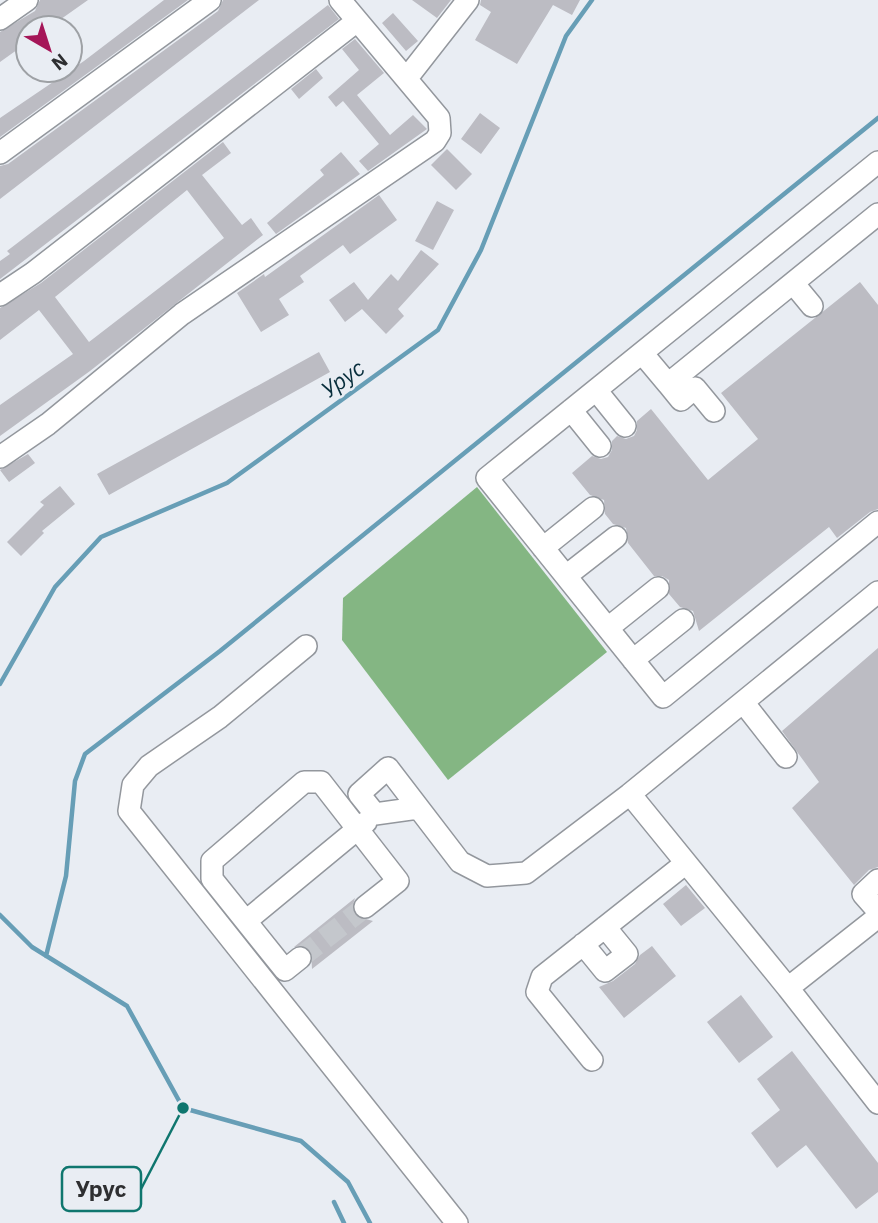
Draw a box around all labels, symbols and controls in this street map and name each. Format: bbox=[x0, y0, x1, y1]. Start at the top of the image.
north arrow bbox=[14, 14, 84, 84]
text: N bbox=[47, 49, 73, 76]
water label: Урус bbox=[314, 352, 370, 404]
callout: Урус bbox=[62, 1167, 141, 1211]
text: Урус bbox=[76, 1173, 127, 1203]

